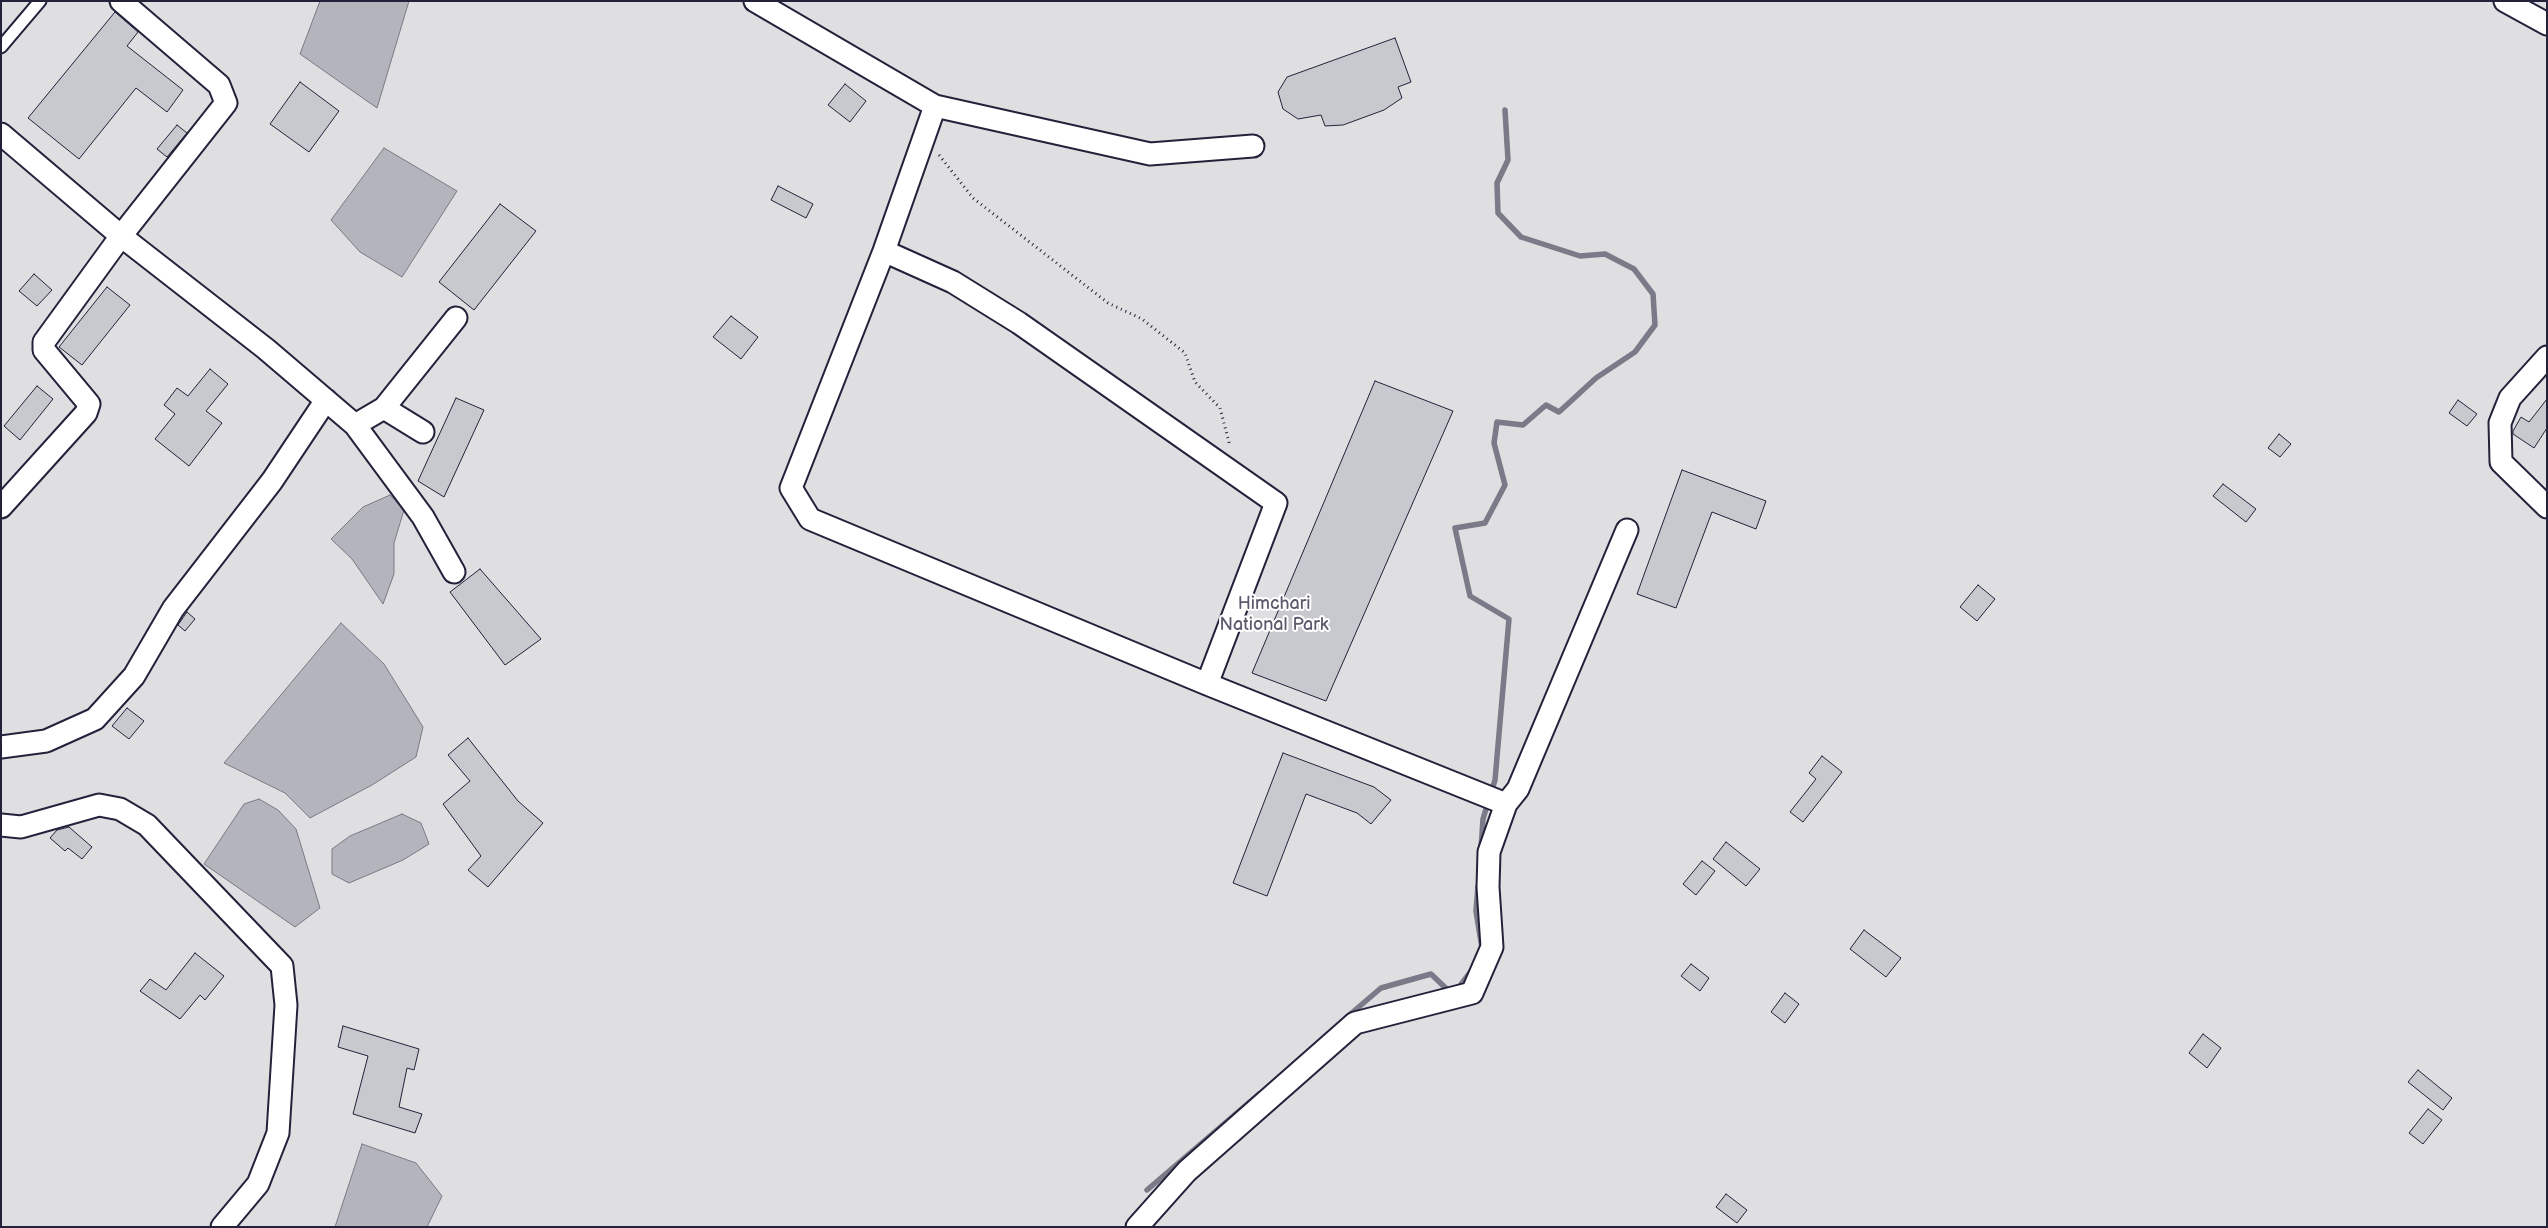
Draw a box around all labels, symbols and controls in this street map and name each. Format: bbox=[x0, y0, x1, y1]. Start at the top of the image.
park label: Himchari National Park bbox=[1219, 593, 1329, 636]

